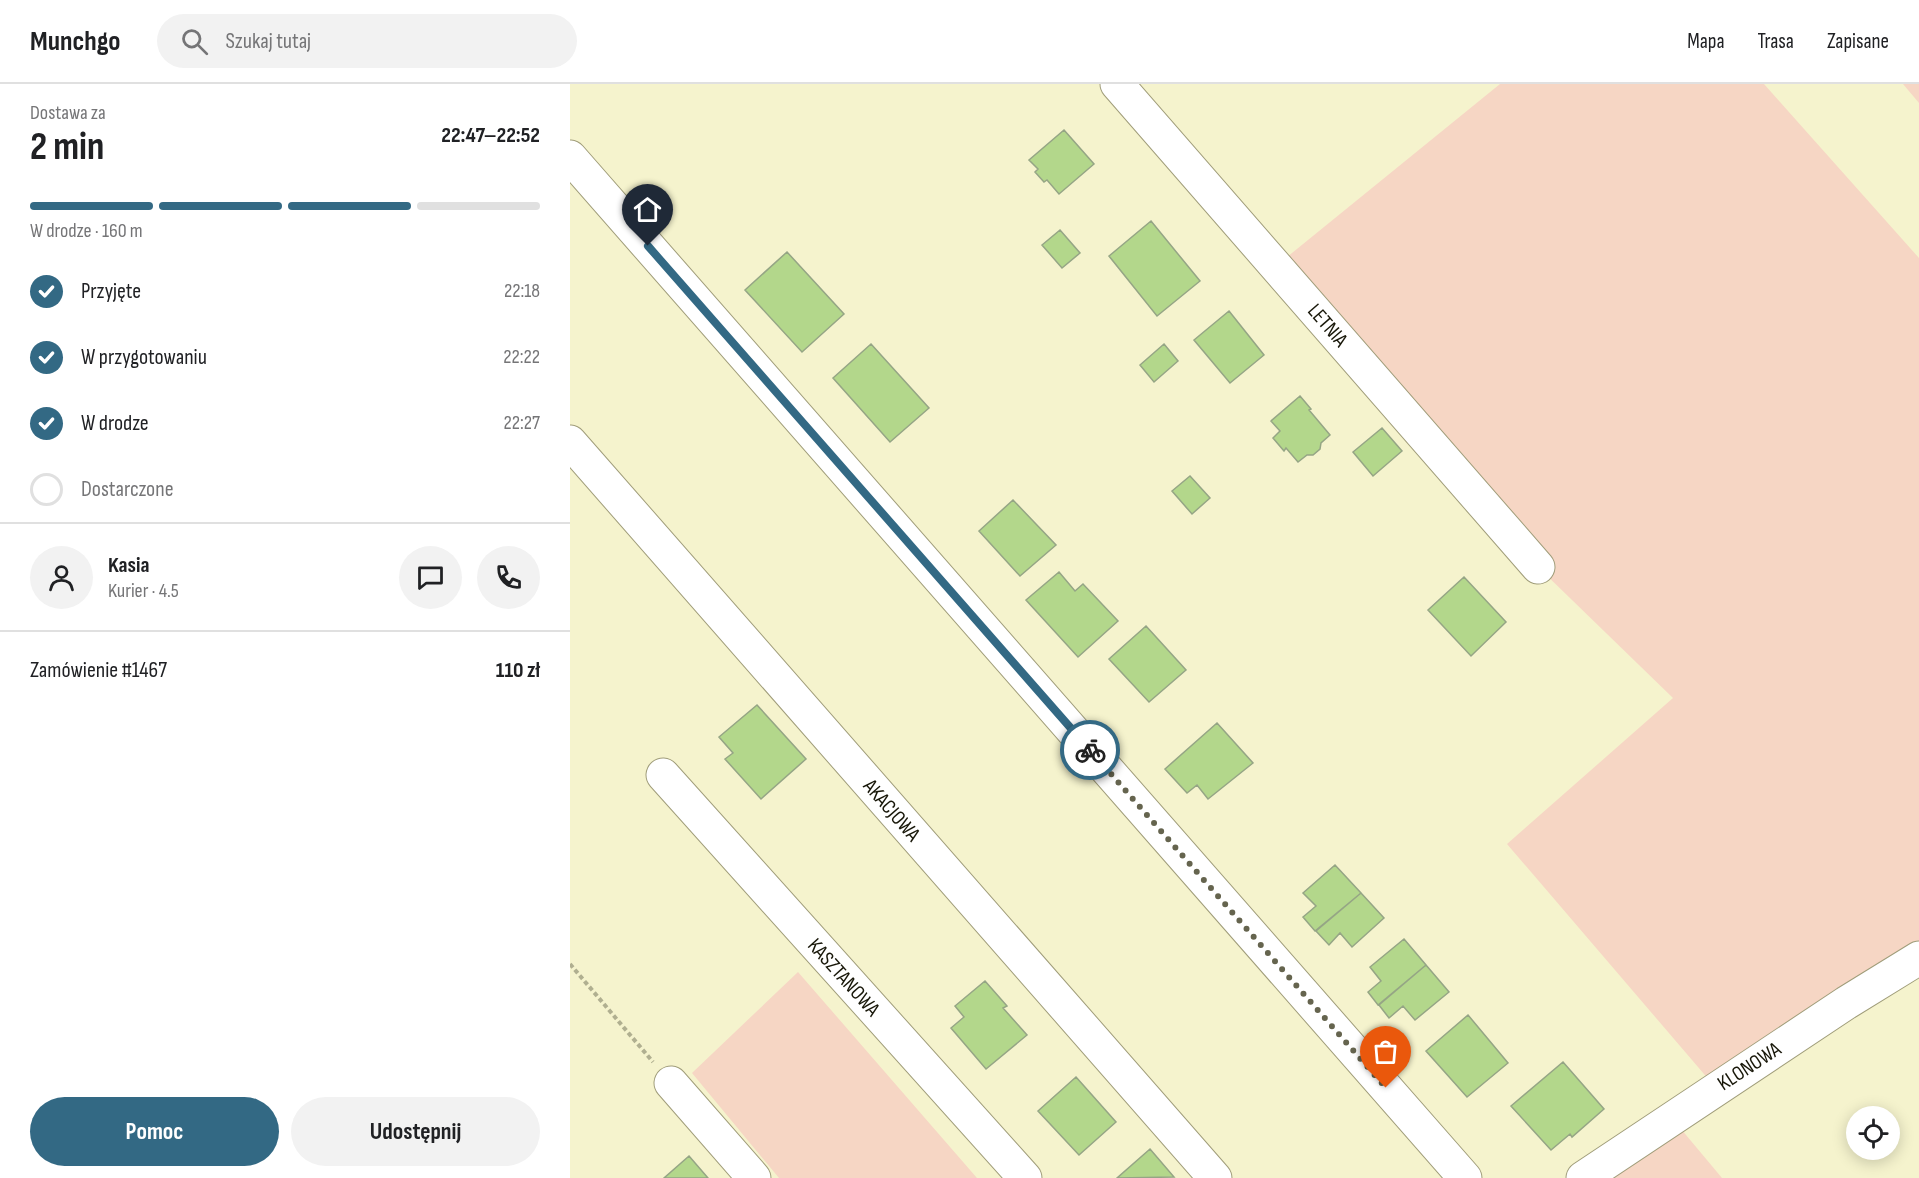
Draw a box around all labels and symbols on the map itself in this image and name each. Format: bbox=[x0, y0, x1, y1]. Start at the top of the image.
pin bbox=[622, 184, 673, 246]
street label: LETNIA bbox=[1302, 299, 1354, 353]
courier bbox=[1060, 720, 1120, 780]
street label: AKACJOWA bbox=[857, 773, 926, 847]
street label: KASZTANOWA bbox=[802, 933, 886, 1022]
pin bbox=[1360, 1026, 1411, 1088]
street label: KLONOWA bbox=[1713, 1036, 1786, 1096]

